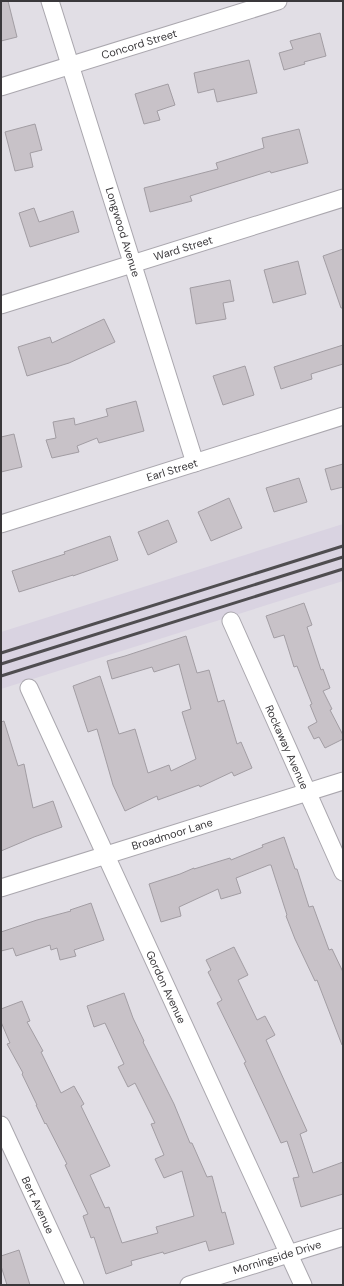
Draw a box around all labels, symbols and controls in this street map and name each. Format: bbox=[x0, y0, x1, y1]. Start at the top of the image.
street label: Concord Street bbox=[99, 26, 179, 62]
street label: Longwood Avenue bbox=[103, 185, 143, 279]
street label: Ward Street bbox=[152, 232, 214, 264]
street label: Earl Street bbox=[145, 456, 199, 484]
street label: Rockaway Avenue bbox=[262, 703, 312, 791]
street label: Broadmoor Lane bbox=[130, 815, 214, 853]
street label: Gordon Avenue bbox=[143, 948, 189, 1026]
street label: Bert Avenue bbox=[19, 1174, 57, 1236]
street label: Morningside Drive bbox=[231, 1237, 323, 1277]

